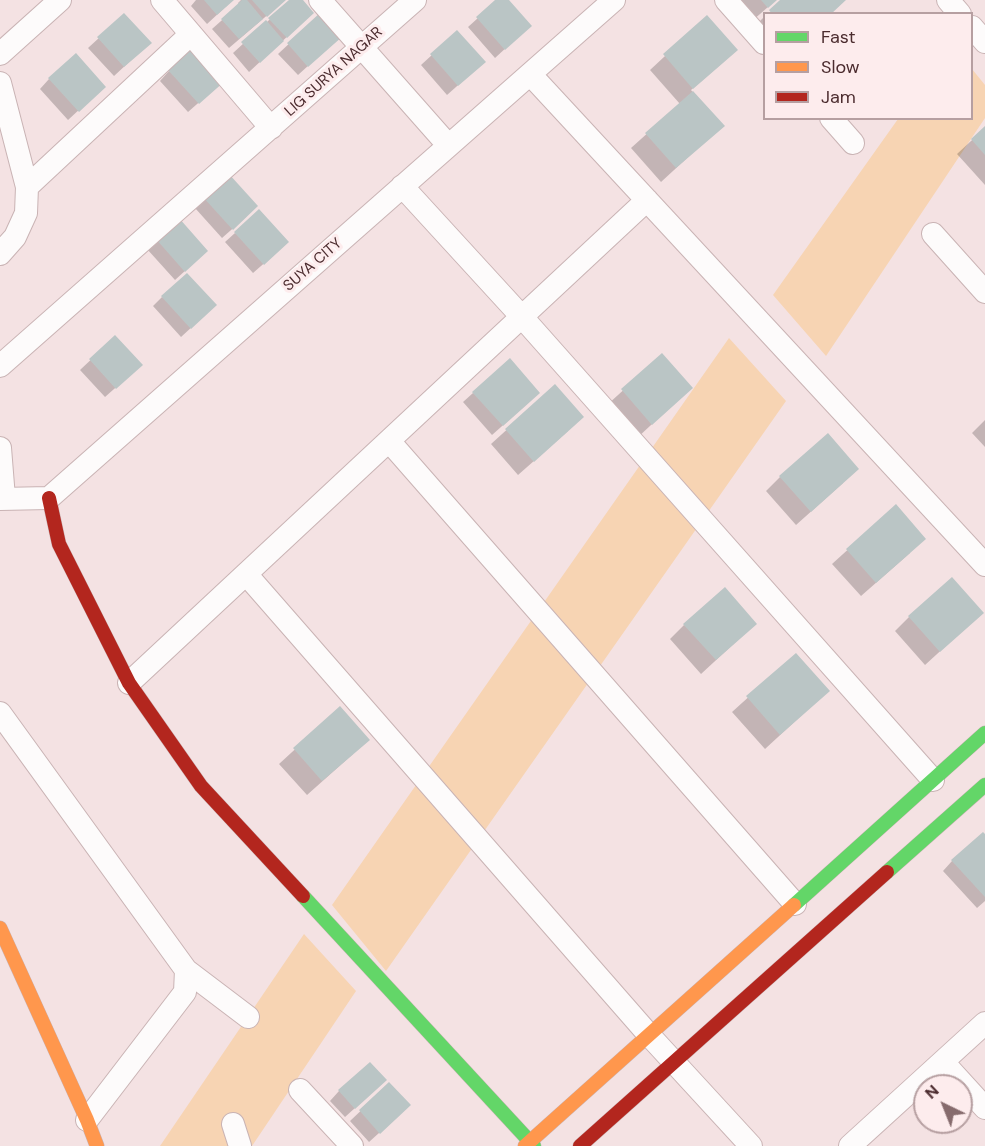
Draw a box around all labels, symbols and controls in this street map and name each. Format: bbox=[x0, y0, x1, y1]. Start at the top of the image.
legend bbox=[763, 12, 973, 120]
street label: LIG SURYA NAGAR bbox=[281, 23, 387, 121]
text: Fast bbox=[821, 25, 856, 49]
text: Slow bbox=[821, 55, 860, 79]
text: Jam bbox=[821, 85, 856, 109]
street label: SUYA CITY bbox=[280, 235, 346, 295]
north arrow bbox=[913, 1074, 973, 1134]
text: N bbox=[920, 1080, 943, 1104]

